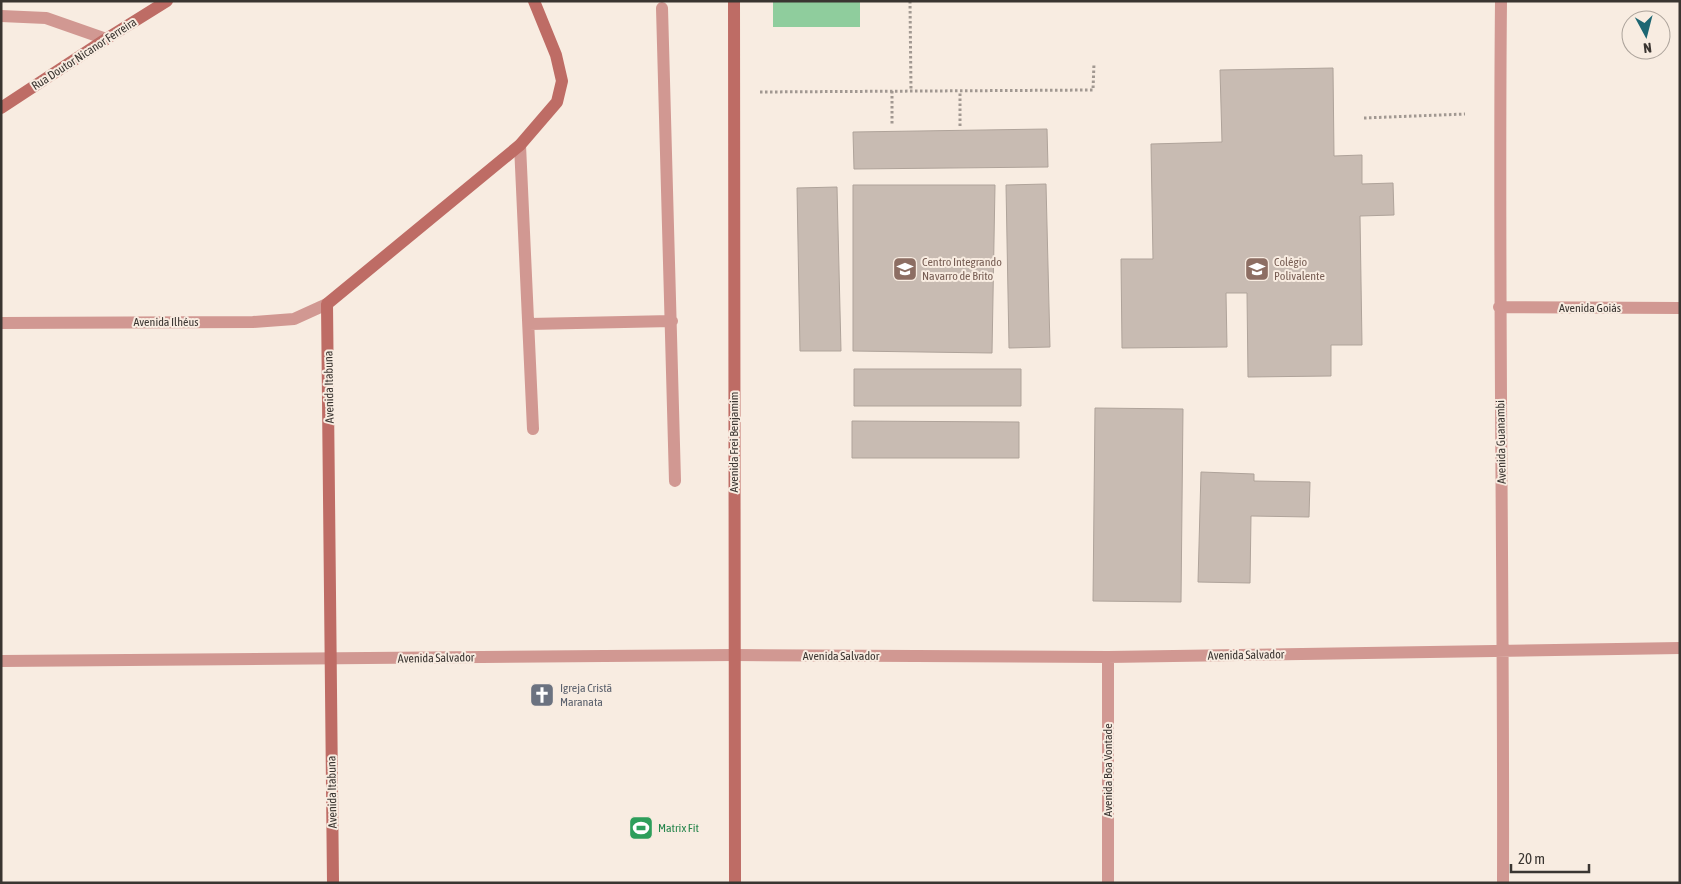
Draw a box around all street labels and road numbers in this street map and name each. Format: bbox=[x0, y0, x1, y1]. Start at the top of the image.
street label: Rua Doutor Nicanor Ferreira bbox=[29, 15, 139, 93]
street label: Avenida Goiás bbox=[1559, 301, 1621, 315]
street label: Avenida Ilhéus bbox=[133, 315, 199, 329]
street label: Avenida Itabuna bbox=[321, 351, 337, 423]
street label: Avenida Frei Benjamim bbox=[727, 392, 741, 492]
street label: Avenida Guanambi bbox=[1493, 400, 1509, 484]
street label: Avenida Salvador bbox=[1208, 647, 1285, 663]
street label: Avenida Salvador bbox=[803, 649, 880, 663]
street label: Avenida Salvador bbox=[398, 650, 475, 666]
street label: Avenida Boa Vontade bbox=[1101, 723, 1115, 817]
street label: Avenida Itabuna bbox=[324, 756, 340, 828]

